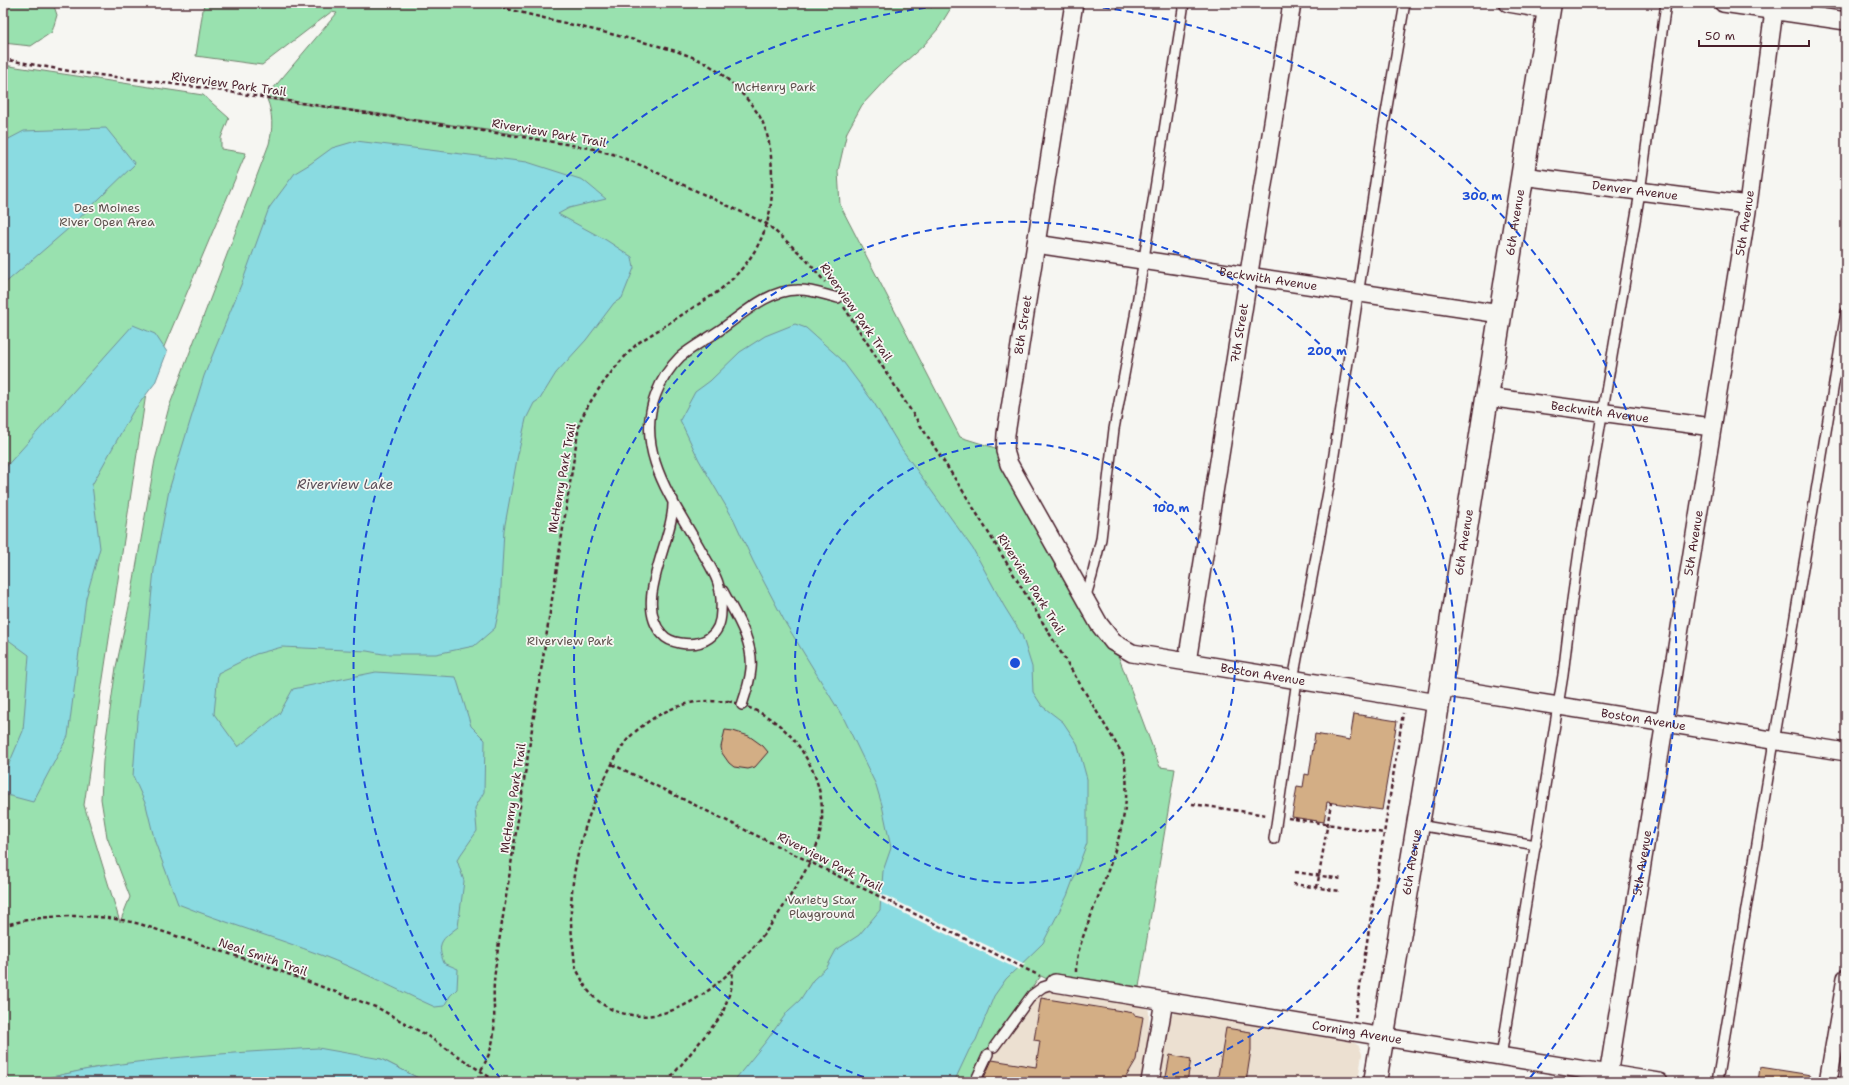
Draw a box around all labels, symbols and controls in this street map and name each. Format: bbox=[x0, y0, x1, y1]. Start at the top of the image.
scale bar bbox=[1699, 22, 1809, 48]
text: 50 m bbox=[1705, 28, 1735, 44]
street label: Riverview Park Trail bbox=[170, 68, 288, 100]
park label: McHenry Park bbox=[734, 79, 816, 95]
street label: Riverview Park Trail bbox=[490, 115, 608, 151]
street label: Denver Avenue bbox=[1591, 177, 1679, 204]
text: 300 m bbox=[1462, 188, 1502, 204]
street label: 6th Avenue bbox=[1502, 188, 1528, 257]
street label: 5th Avenue bbox=[1732, 189, 1758, 257]
park label: Des Moines River Open Area bbox=[59, 200, 155, 230]
street label: Riverview Park Trail bbox=[816, 260, 896, 364]
street label: Beckwith Avenue bbox=[1218, 264, 1319, 294]
street label: 8th Street bbox=[1010, 294, 1036, 356]
street label: 7th Street bbox=[1227, 302, 1252, 364]
text: 200 m bbox=[1307, 343, 1347, 359]
street label: Beckwith Avenue bbox=[1550, 398, 1650, 427]
street label: McHenry Park Trail bbox=[544, 421, 580, 534]
water label: Riverview Lake bbox=[297, 476, 393, 493]
text: 100 m bbox=[1153, 500, 1190, 516]
street label: 6th Avenue bbox=[1451, 508, 1477, 577]
street label: 5th Avenue bbox=[1681, 509, 1707, 577]
street label: Riverview Park Trail bbox=[993, 531, 1069, 638]
park label: Riverview Park bbox=[527, 633, 613, 649]
centre of rings bbox=[1008, 656, 1022, 670]
street label: Boston Avenue bbox=[1219, 660, 1307, 689]
street label: Boston Avenue bbox=[1600, 705, 1687, 734]
street label: McHenry Park Trail bbox=[496, 741, 530, 854]
street label: 6th Avenue bbox=[1398, 827, 1425, 897]
street label: Riverview Park Trail bbox=[775, 829, 886, 896]
street label: 5th Avenue bbox=[1629, 829, 1655, 897]
park label: Variety Star Playground bbox=[787, 892, 857, 922]
street label: Neal Smith Trail bbox=[216, 934, 310, 980]
street label: Corning Avenue bbox=[1311, 1017, 1403, 1048]

